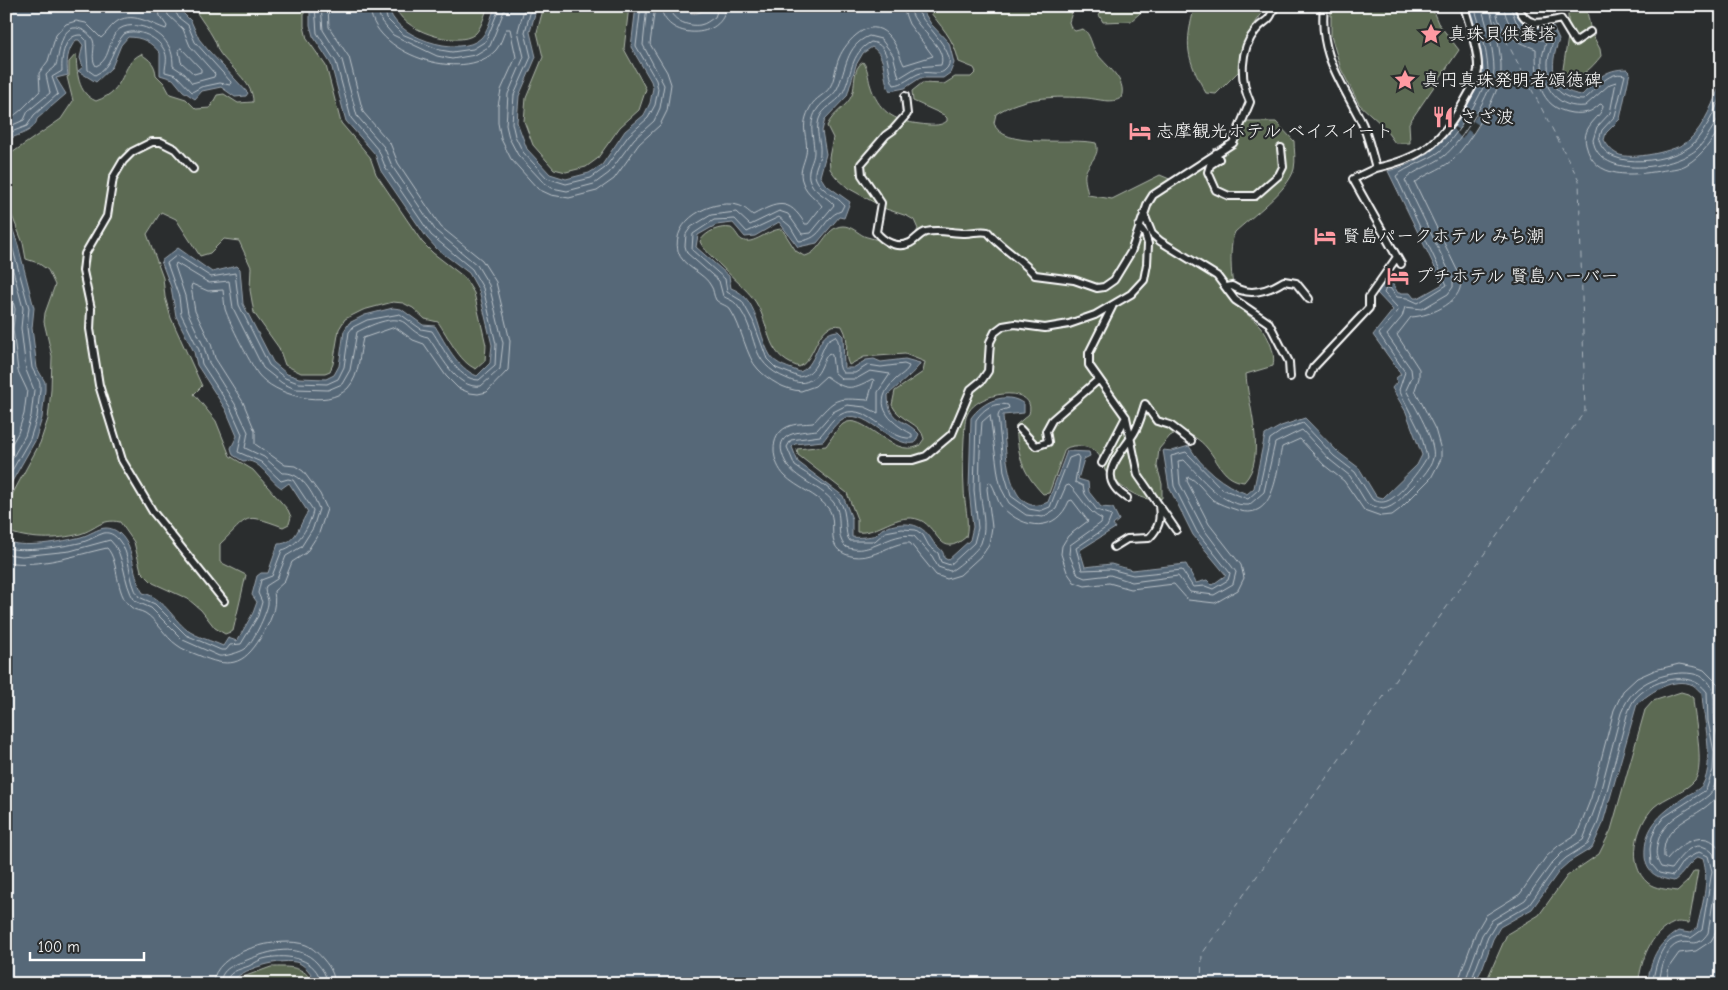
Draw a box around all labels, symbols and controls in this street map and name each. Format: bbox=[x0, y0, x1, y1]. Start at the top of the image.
place icon: 真珠貝供養塔 bbox=[1418, 21, 1444, 47]
place label: 真珠貝供養塔 bbox=[1448, 24, 1556, 45]
place icon: 真円真珠発明者頌徳碑 bbox=[1392, 67, 1418, 93]
place label: 真円真珠発明者頌徳碑 bbox=[1422, 70, 1602, 91]
restaurant icon: さざ波 bbox=[1430, 104, 1456, 130]
place label: さざ波 bbox=[1460, 107, 1514, 128]
hotel icon: 志摩観光ホテル ベイスイート bbox=[1127, 118, 1153, 144]
place label: 志摩観光ホテル ベイスイート bbox=[1156, 121, 1393, 142]
hotel icon: 賢島パークホテル みち潮 bbox=[1312, 223, 1338, 249]
place label: 賢島パークホテル みち潮 bbox=[1342, 226, 1545, 247]
hotel icon: プチホテル 賢島ハーバー bbox=[1385, 263, 1411, 289]
place label: プチホテル 賢島ハーバー bbox=[1415, 266, 1618, 287]
scale bar bbox=[30, 930, 144, 962]
text: 100 m bbox=[38, 938, 80, 956]

